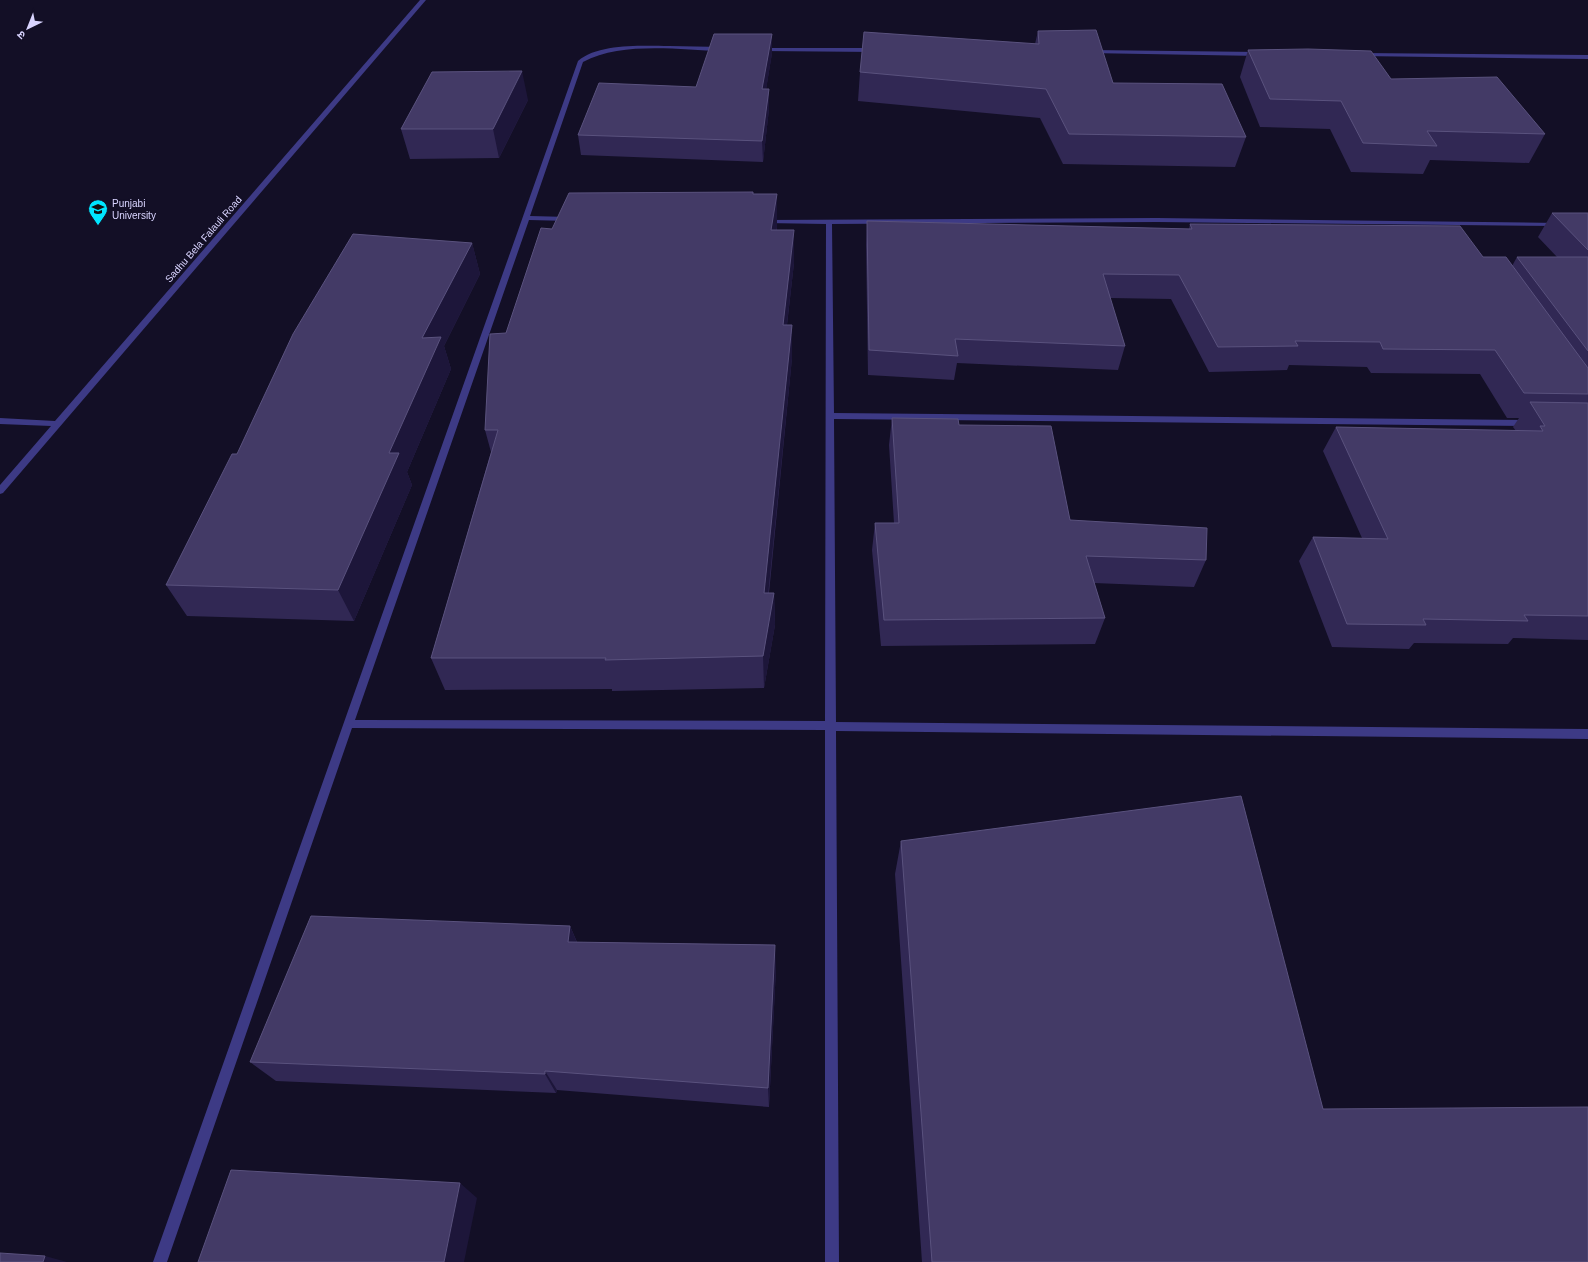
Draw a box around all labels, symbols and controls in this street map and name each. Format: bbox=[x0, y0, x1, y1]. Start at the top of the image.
north arrow bbox=[8, 8, 48, 48]
text: उ bbox=[14, 28, 28, 42]
street label: Sadhu Bela Falauli Road bbox=[163, 194, 244, 285]
school or university icon: Punjabi University bbox=[87, 198, 109, 226]
place label: Punjabi University bbox=[112, 198, 156, 221]

